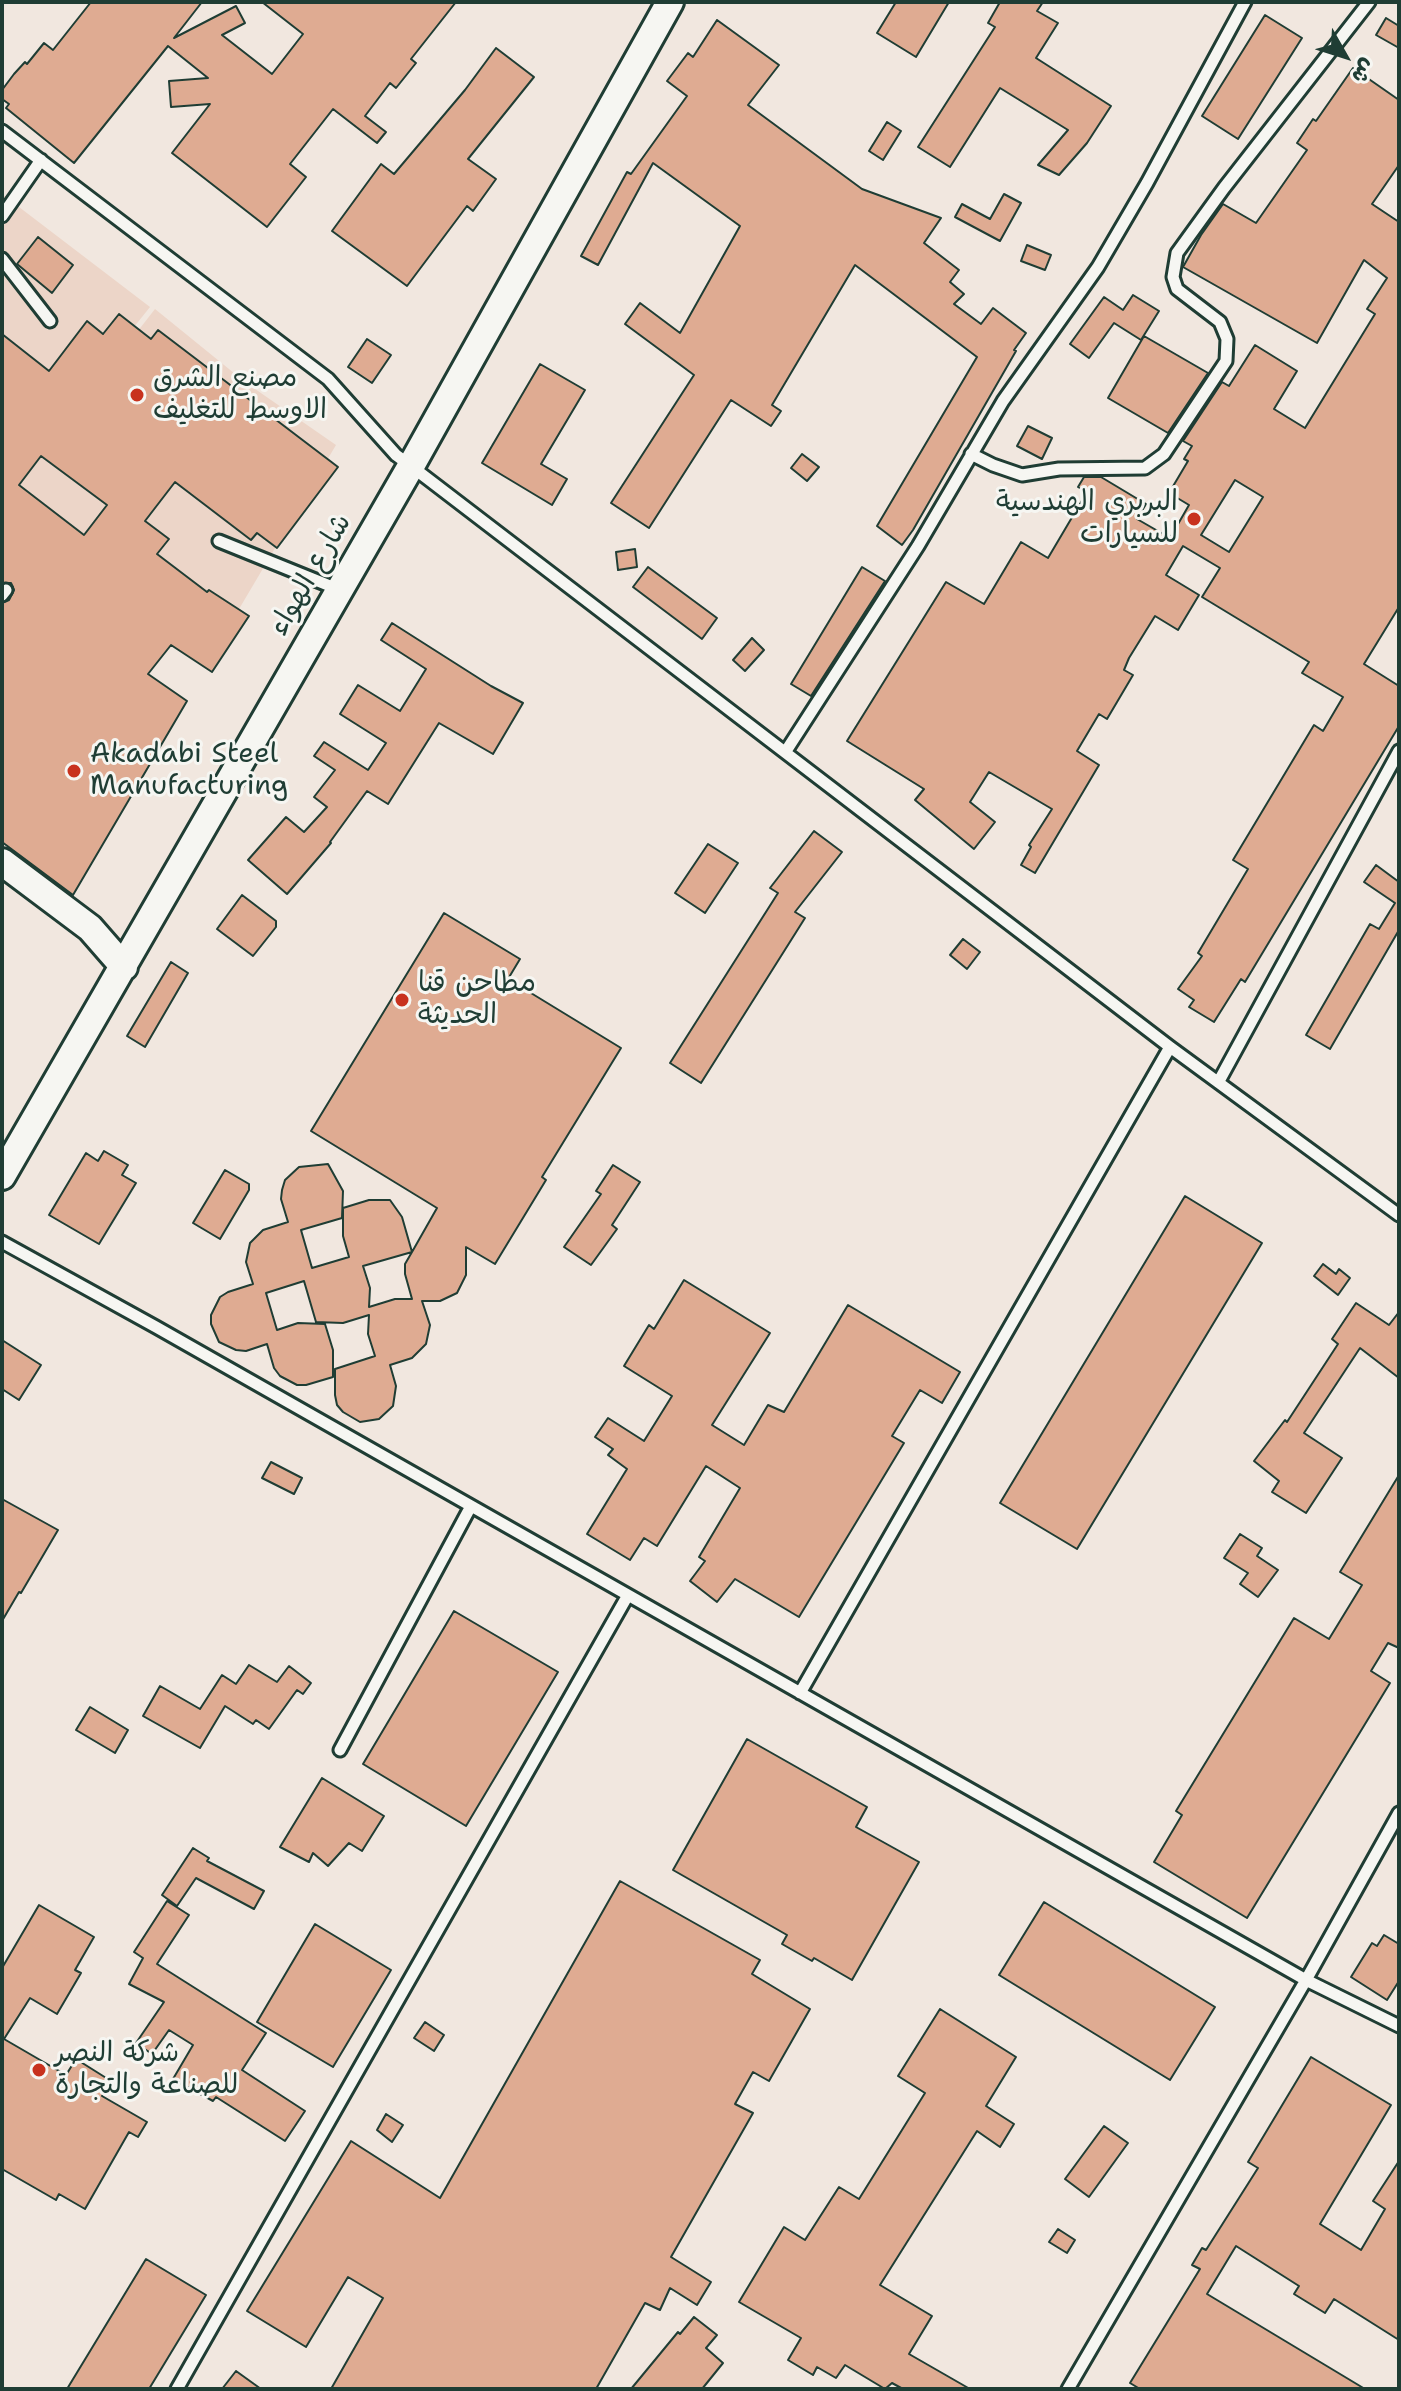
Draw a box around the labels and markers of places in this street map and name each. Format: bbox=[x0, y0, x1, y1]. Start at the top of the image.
place label: مصنع الشرق الاوسط للتغليف bbox=[153, 362, 327, 428]
marker: مصنع الشرق الاوسط للتغليف bbox=[128, 386, 146, 404]
place label: البربري الهندسية للسيارات bbox=[996, 486, 1178, 552]
marker: البربري الهندسية للسيارات bbox=[1185, 510, 1203, 528]
place label: Akadabi Steel Manufacturing bbox=[90, 738, 288, 804]
marker: Akadabi Steel Manufacturing bbox=[65, 762, 83, 780]
place label: مطاحن قنا الحديثة bbox=[418, 967, 536, 1033]
marker: مطاحن قنا الحديثة bbox=[393, 991, 411, 1009]
place label: شركة النصر للصناعة والتجارة bbox=[55, 2037, 238, 2103]
marker: شركة النصر للصناعة والتجارة bbox=[30, 2061, 48, 2079]

